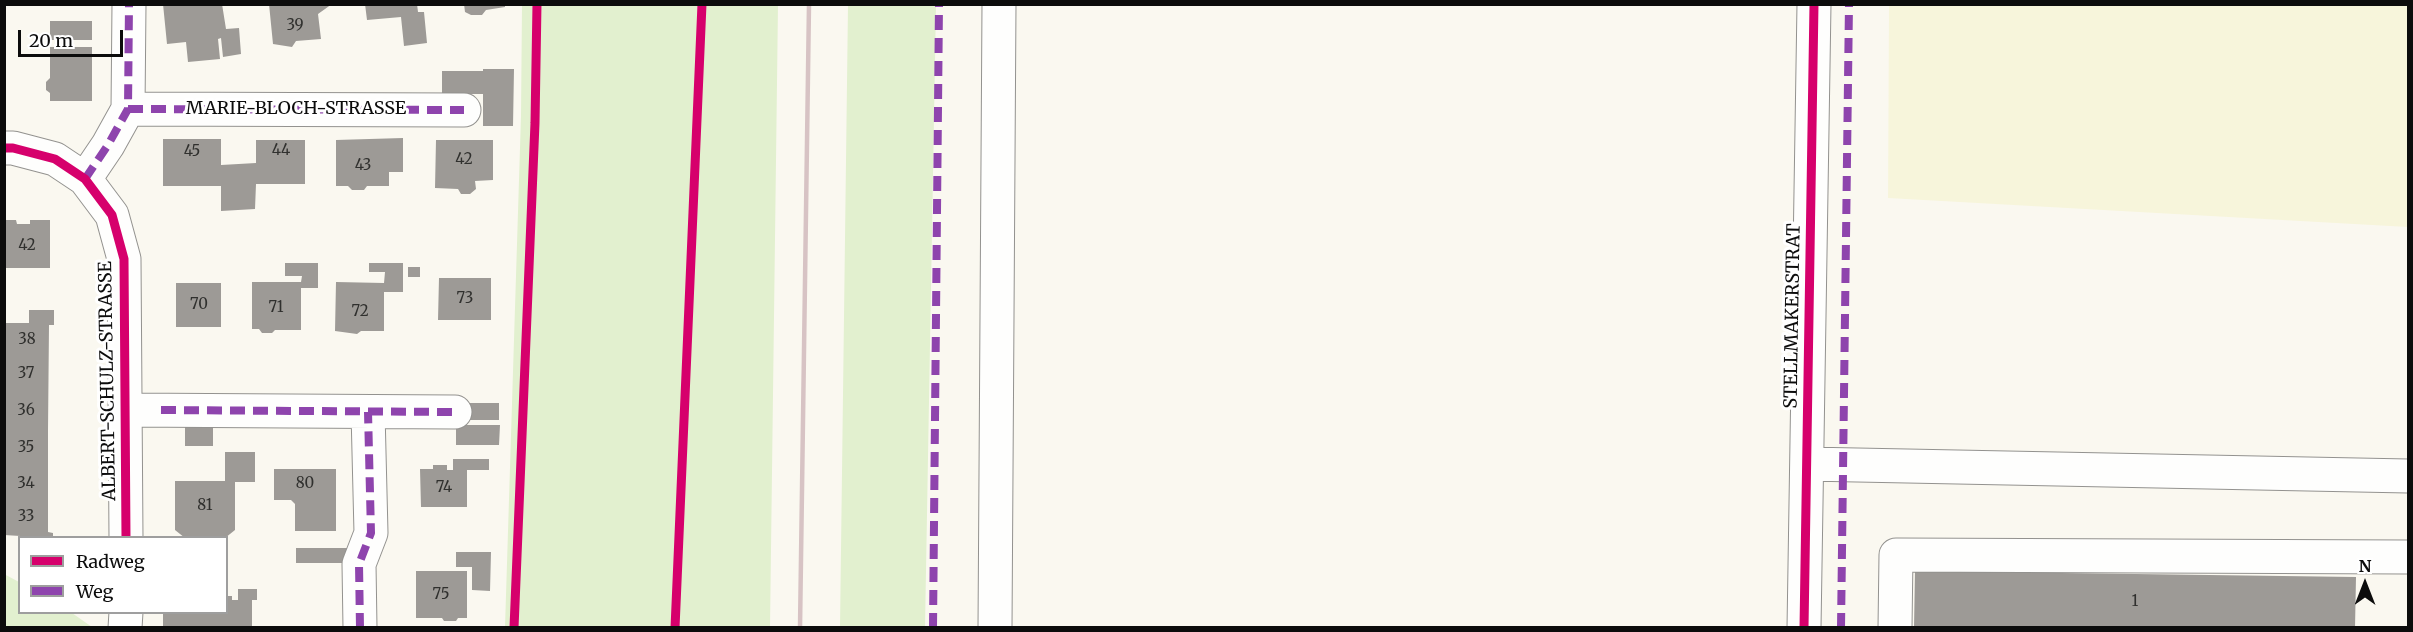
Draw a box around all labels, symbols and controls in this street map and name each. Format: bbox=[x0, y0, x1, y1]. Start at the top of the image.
house number: 39 bbox=[286, 17, 304, 35]
scale bar bbox=[21, 18, 126, 56]
text: 20 m bbox=[29, 29, 73, 52]
street label: MARIE-BLOCH-STRASSE bbox=[186, 98, 406, 120]
house number: 44 bbox=[272, 142, 290, 160]
house number: 45 bbox=[184, 143, 200, 161]
house number: 42 bbox=[455, 151, 473, 169]
house number: 43 bbox=[355, 157, 371, 175]
street label: STELLMAKERSTRAT bbox=[1781, 223, 1805, 409]
house number: 42 bbox=[18, 237, 36, 255]
street label: ALBERT-SCHULZ-STRASSE bbox=[95, 261, 121, 501]
house number: 73 bbox=[457, 290, 473, 308]
house number: 70 bbox=[190, 296, 208, 314]
house number: 71 bbox=[268, 299, 284, 317]
house number: 72 bbox=[351, 303, 369, 321]
house number: 38 bbox=[18, 331, 36, 349]
house number: 37 bbox=[18, 365, 34, 383]
house number: 36 bbox=[17, 402, 35, 420]
house number: 35 bbox=[18, 439, 34, 457]
house number: 34 bbox=[17, 475, 35, 493]
house number: 80 bbox=[296, 475, 314, 493]
house number: 74 bbox=[436, 479, 452, 497]
house number: 81 bbox=[197, 497, 213, 515]
house number: 33 bbox=[18, 508, 34, 526]
legend bbox=[18, 536, 228, 614]
text: Radweg bbox=[76, 550, 145, 573]
north arrow bbox=[2335, 554, 2395, 614]
text: N bbox=[2359, 556, 2371, 576]
text: Weg bbox=[76, 580, 113, 603]
house number: 75 bbox=[433, 586, 449, 604]
house number: 1 bbox=[2132, 593, 2138, 611]

